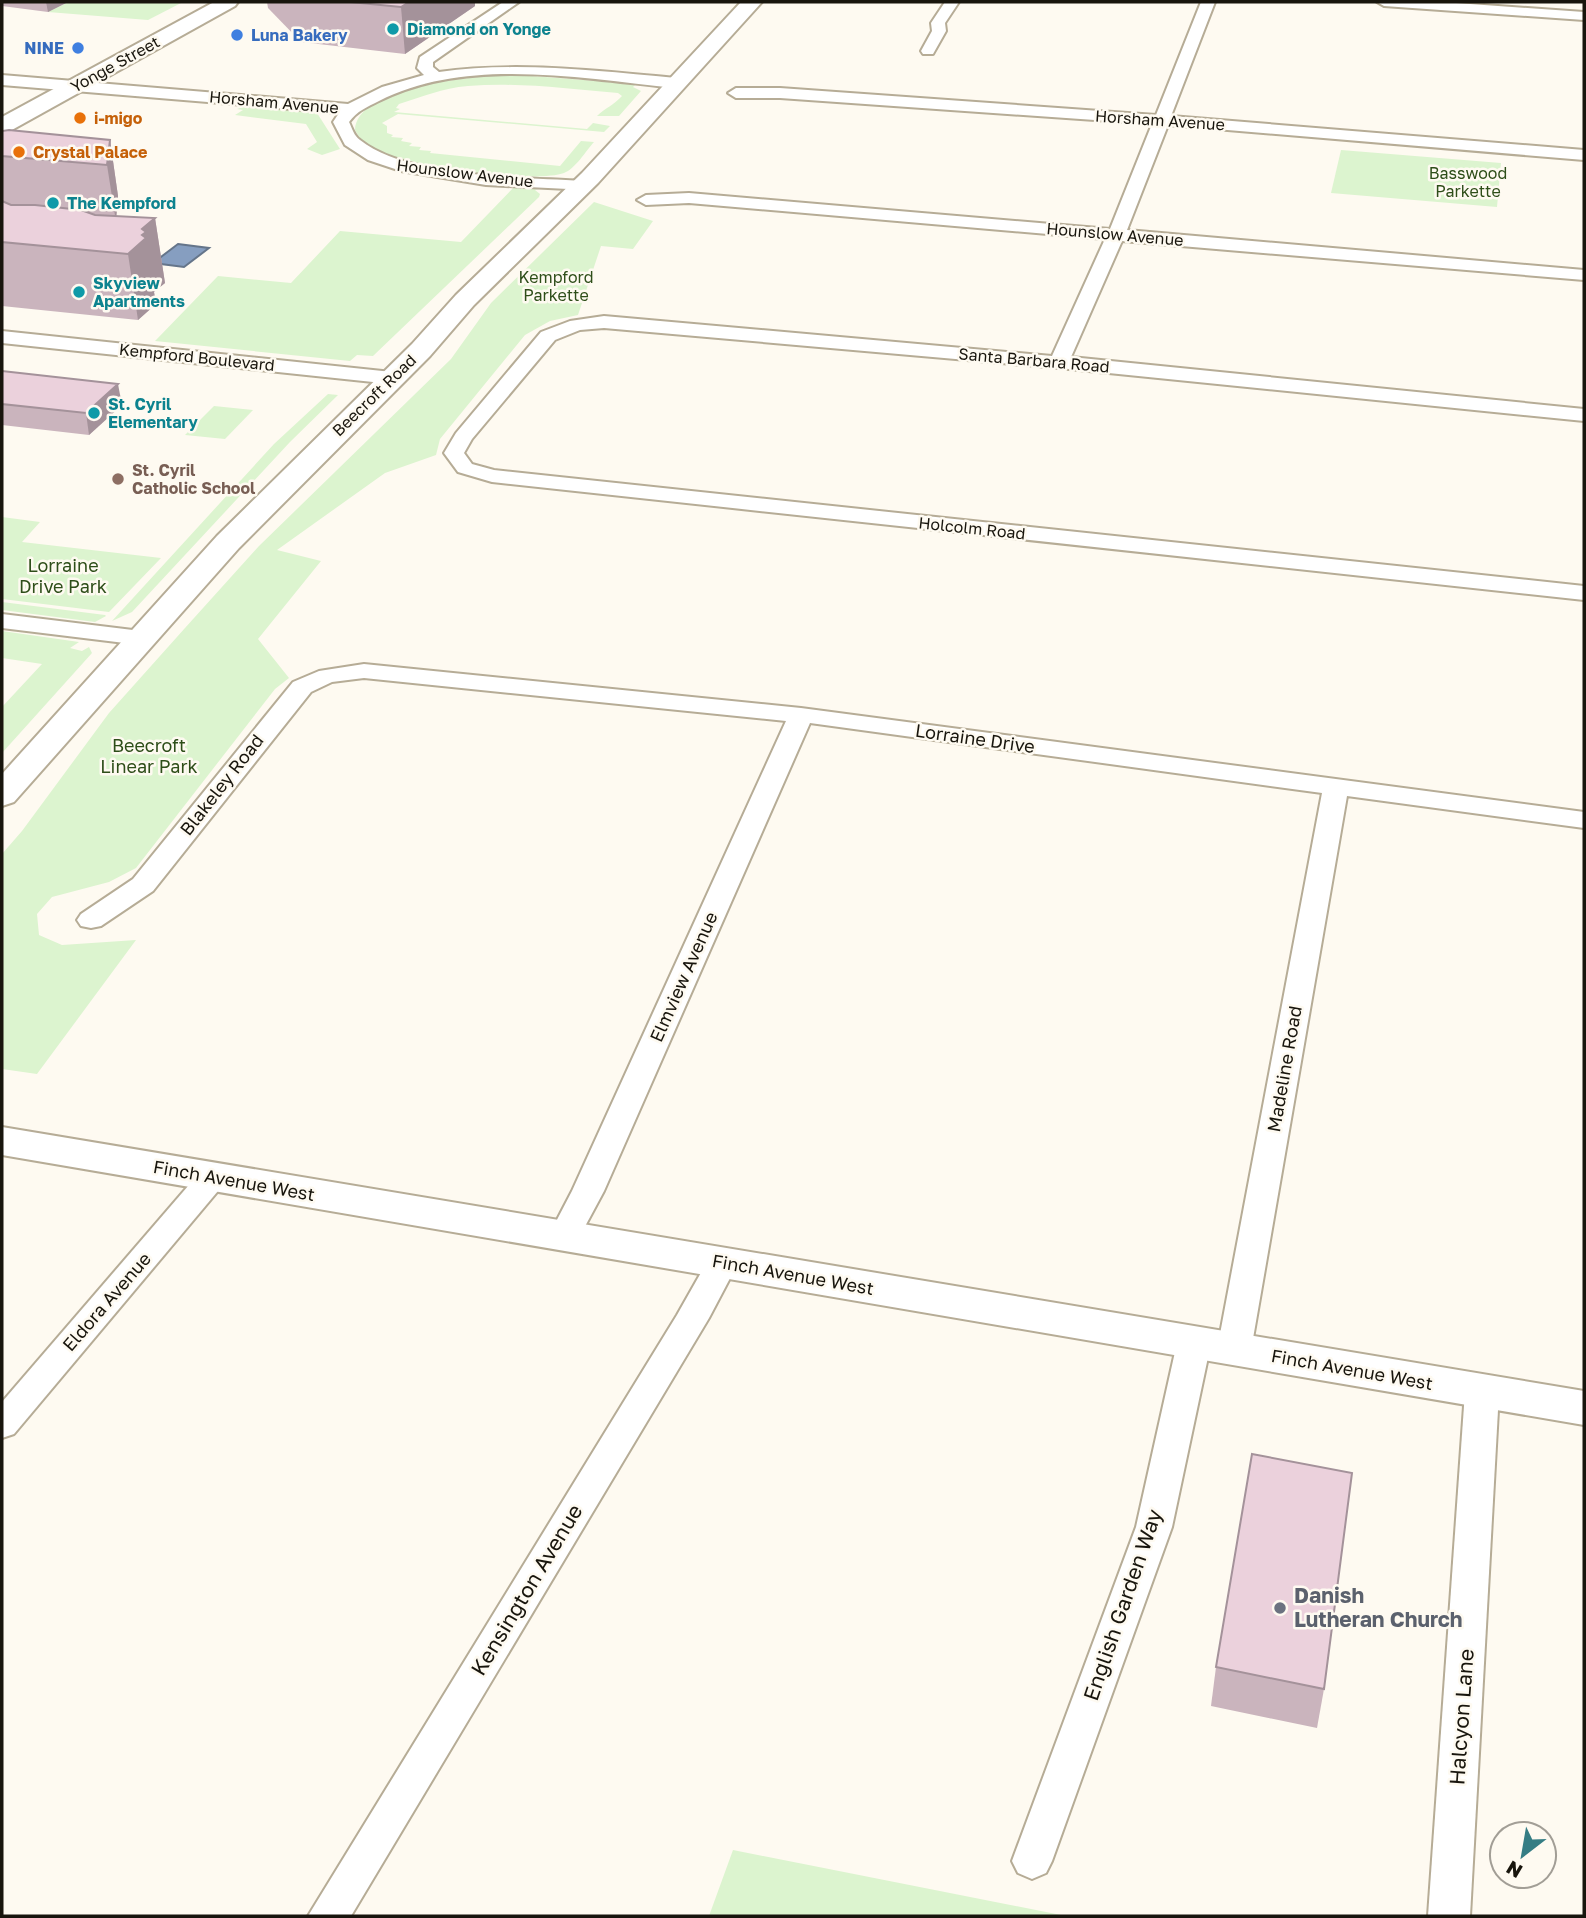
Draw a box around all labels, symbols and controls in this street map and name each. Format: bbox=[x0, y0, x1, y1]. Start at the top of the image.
place label: Diamond on Yonge bbox=[407, 19, 551, 39]
marker: Diamond on Yonge bbox=[385, 21, 401, 37]
place label: Luna Bakery bbox=[251, 25, 348, 45]
marker: Luna Bakery bbox=[229, 27, 245, 43]
street label: Yonge Street bbox=[67, 31, 163, 97]
place label: NINE bbox=[24, 38, 64, 58]
marker: NINE bbox=[70, 40, 86, 56]
street label: Horsham Avenue bbox=[208, 86, 340, 118]
street label: Horsham Avenue bbox=[1094, 105, 1226, 135]
place label: i-migo bbox=[94, 108, 143, 128]
marker: i-migo bbox=[72, 110, 88, 126]
place label: Crystal Palace bbox=[33, 142, 147, 162]
marker: Crystal Palace bbox=[11, 144, 27, 160]
street label: Hounslow Avenue bbox=[395, 155, 535, 191]
park label: Basswood Parkette bbox=[1429, 163, 1507, 201]
place label: The Kempford bbox=[67, 193, 176, 213]
marker: The Kempford bbox=[45, 195, 61, 211]
street label: Hounslow Avenue bbox=[1046, 218, 1184, 250]
park label: Kempford Parkette bbox=[518, 267, 594, 305]
place label: Skyview Apartments bbox=[93, 273, 185, 311]
marker: Skyview Apartments bbox=[71, 284, 87, 300]
street label: Kempford Boulevard bbox=[118, 339, 276, 375]
street label: Santa Barbara Road bbox=[958, 343, 1110, 377]
street label: Beecroft Road bbox=[328, 350, 420, 440]
place label: St. Cyril Elementary bbox=[108, 394, 198, 432]
marker: St. Cyril Elementary bbox=[86, 405, 102, 421]
place label: St. Cyril Catholic School bbox=[132, 460, 256, 498]
marker: St. Cyril Catholic School bbox=[110, 471, 126, 487]
street label: Holcolm Road bbox=[917, 512, 1027, 544]
park label: Lorraine Drive Park bbox=[19, 554, 107, 597]
street label: Lorraine Drive bbox=[914, 719, 1036, 757]
street label: Blakeley Road bbox=[175, 729, 268, 839]
park label: Beecroft Linear Park bbox=[100, 734, 198, 777]
street label: Elmview Avenue bbox=[645, 908, 722, 1045]
street label: Madeline Road bbox=[1262, 1004, 1306, 1134]
street label: Finch Avenue West bbox=[152, 1155, 317, 1205]
street label: Eldora Avenue bbox=[57, 1248, 155, 1355]
street label: Finch Avenue West bbox=[711, 1249, 876, 1299]
street label: Finch Avenue West bbox=[1270, 1344, 1435, 1394]
street label: Kensington Avenue bbox=[465, 1499, 588, 1680]
street label: English Garden Way bbox=[1077, 1505, 1167, 1704]
place label: Danish Lutheran Church bbox=[1294, 1582, 1463, 1632]
marker: Danish Lutheran Church bbox=[1272, 1600, 1288, 1616]
street label: Halcyon Lane bbox=[1443, 1648, 1479, 1786]
north arrow bbox=[1488, 1820, 1558, 1890]
text: N bbox=[1502, 1856, 1526, 1884]

